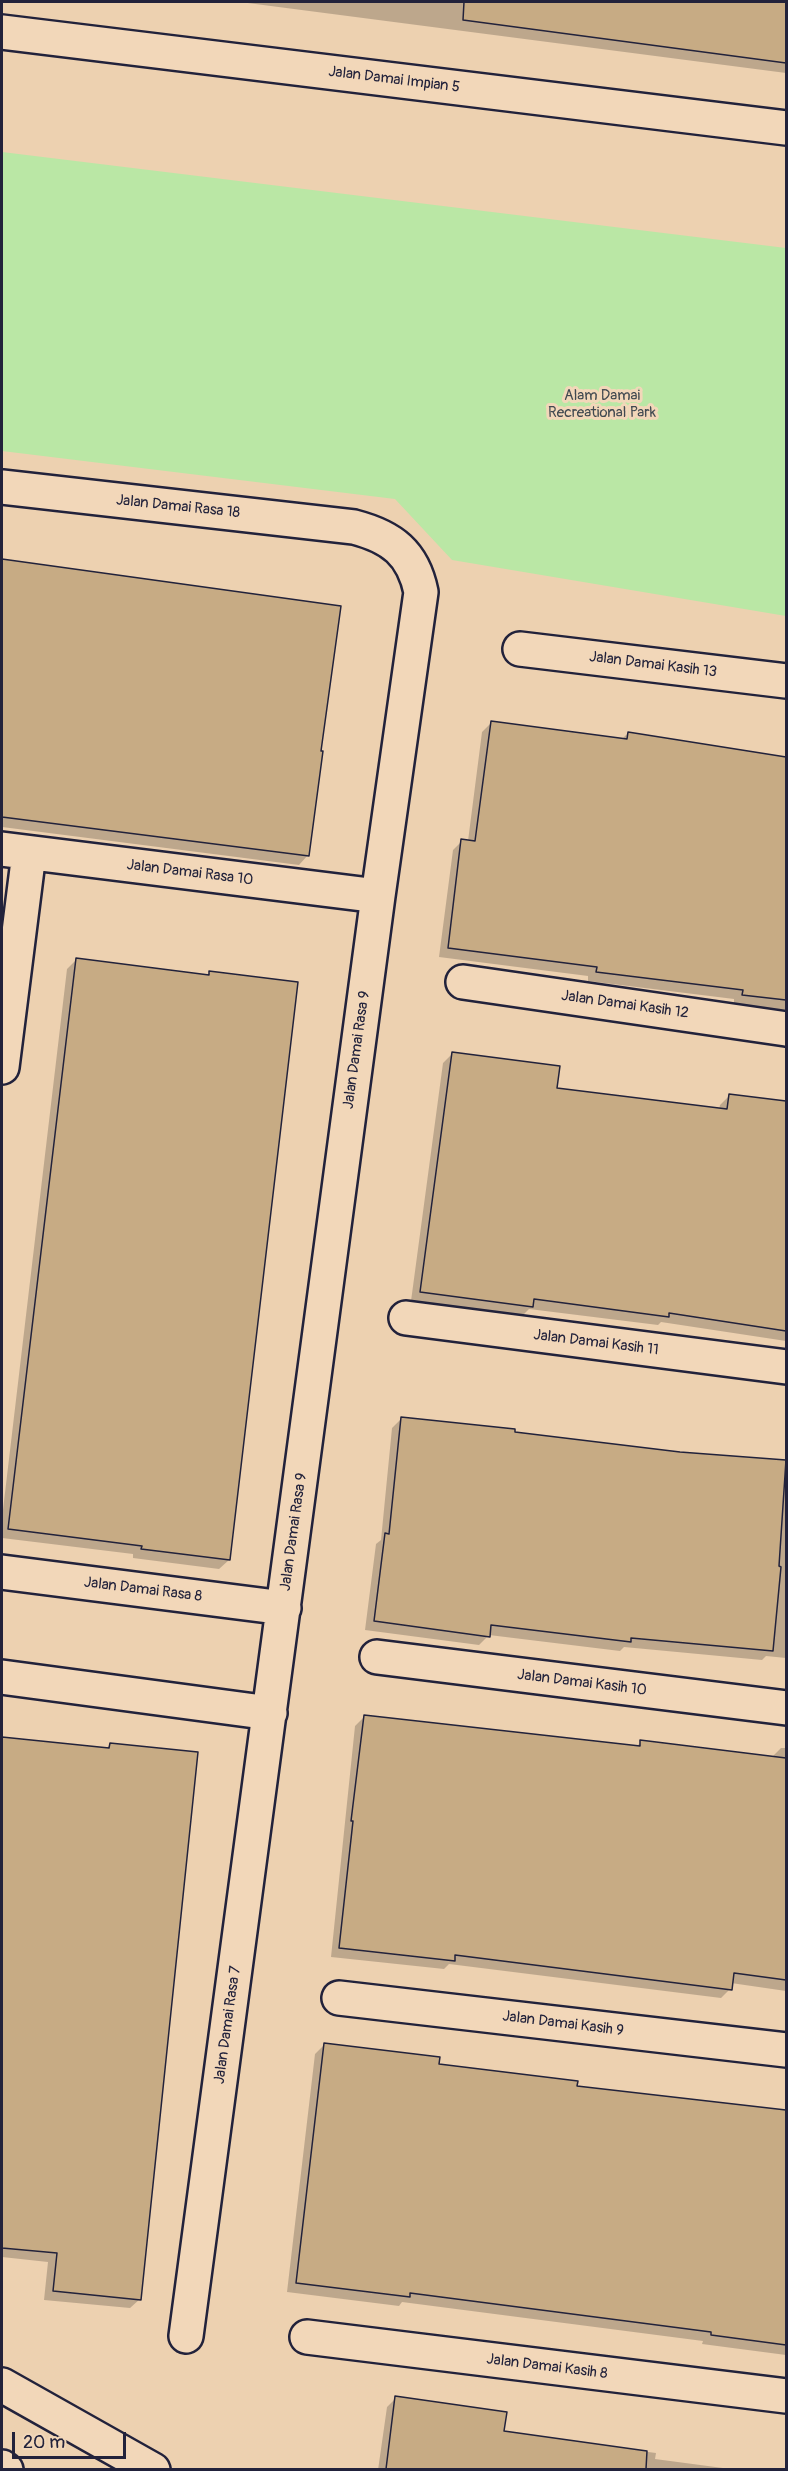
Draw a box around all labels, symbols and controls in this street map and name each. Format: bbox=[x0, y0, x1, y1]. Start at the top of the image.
street label: Jalan Damai Impian 5 bbox=[327, 63, 461, 97]
park label: Alam Damai Recreational Park bbox=[548, 387, 656, 422]
street label: Jalan Damai Rasa 18 bbox=[115, 492, 241, 522]
street label: Jalan Damai Kasih 13 bbox=[588, 648, 718, 682]
street label: Jalan Damai Rasa 10 bbox=[126, 856, 254, 890]
street label: Jalan Damai Kasih 12 bbox=[560, 987, 690, 1023]
street label: Jalan Damai Rasa 9 bbox=[340, 990, 374, 1110]
street label: Jalan Damai Kasih 11 bbox=[532, 1326, 660, 1360]
street label: Jalan Damai Rasa 9 bbox=[277, 1472, 311, 1592]
street label: Jalan Damai Rasa 8 bbox=[83, 1574, 203, 1606]
street label: Jalan Damai Kasih 10 bbox=[516, 1666, 648, 1700]
street label: Jalan Damai Rasa 7 bbox=[211, 1965, 245, 2085]
street label: Jalan Damai Kasih 9 bbox=[501, 2008, 625, 2040]
street label: Jalan Damai Kasih 8 bbox=[485, 2351, 609, 2383]
scale bar bbox=[15, 2420, 129, 2458]
text: 20 m bbox=[23, 2431, 65, 2454]

